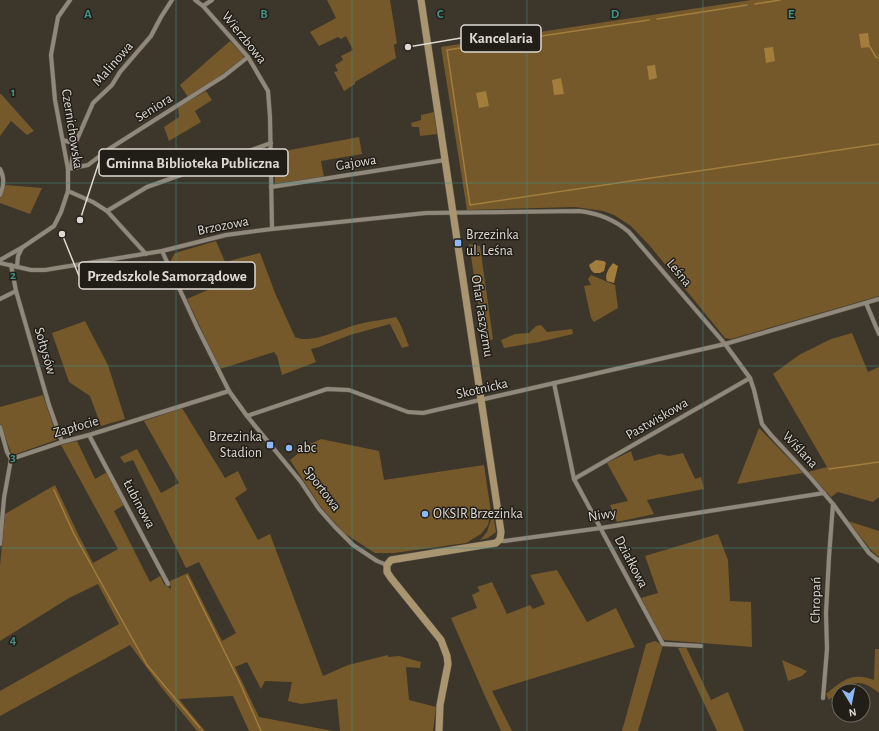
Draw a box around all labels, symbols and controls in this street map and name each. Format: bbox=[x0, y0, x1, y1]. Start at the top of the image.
text: A bbox=[84, 8, 92, 21]
text: B bbox=[260, 8, 268, 21]
text: C bbox=[437, 8, 444, 21]
text: D bbox=[611, 8, 620, 21]
text: E bbox=[788, 8, 795, 21]
street label: Wierzbowa bbox=[219, 9, 269, 67]
callout: Kancelaria bbox=[461, 25, 541, 52]
text: Kancelaria bbox=[469, 31, 533, 46]
street label: Malinowa bbox=[90, 39, 136, 89]
text: 1 bbox=[11, 86, 15, 99]
street label: Czernichowska bbox=[59, 88, 85, 170]
street label: Seniora bbox=[133, 91, 176, 125]
callout: Gminna Biblioteka Publiczna bbox=[99, 149, 288, 176]
street label: Gajowa bbox=[335, 153, 378, 173]
text: Gminna Biblioteka Publiczna bbox=[106, 156, 280, 171]
street label: Brzozowa bbox=[196, 214, 250, 238]
place label: Brzezinka ul. Leśna bbox=[466, 228, 519, 258]
marker: Brzezinka ul. Leśna bbox=[453, 238, 463, 248]
street label: Leśna bbox=[664, 257, 695, 290]
callout: Przedszkole Samorządowe bbox=[79, 262, 255, 289]
text: 2 bbox=[10, 269, 16, 282]
text: Przedszkole Samorządowe bbox=[87, 269, 247, 284]
street label: Ofiar Faszyzmu bbox=[469, 274, 495, 358]
street label: Sołtysów bbox=[32, 326, 59, 377]
street label: Skotnicka bbox=[455, 376, 510, 402]
street label: Pastwiskowa bbox=[623, 395, 691, 442]
street label: Zapłocie bbox=[52, 414, 100, 440]
street label: Wiślana bbox=[779, 429, 821, 471]
place label: Brzezinka Stadion bbox=[209, 430, 263, 460]
marker: Brzezinka Stadion bbox=[265, 440, 275, 450]
place label: abc bbox=[297, 441, 317, 455]
marker: abc bbox=[284, 443, 294, 453]
text: 3 bbox=[10, 451, 16, 464]
street label: Sportowa bbox=[301, 464, 343, 514]
street label: Łubinowa bbox=[120, 477, 158, 531]
street label: Niwy bbox=[587, 506, 617, 524]
place label: OKSIR Brzezinka bbox=[433, 507, 523, 521]
marker: OKSIR Brzezinka bbox=[420, 509, 430, 519]
street label: Działkowa bbox=[611, 534, 651, 591]
street label: Chropań bbox=[809, 577, 823, 623]
text: 4 bbox=[10, 634, 17, 647]
north arrow bbox=[831, 683, 871, 723]
text: N bbox=[848, 706, 857, 718]

